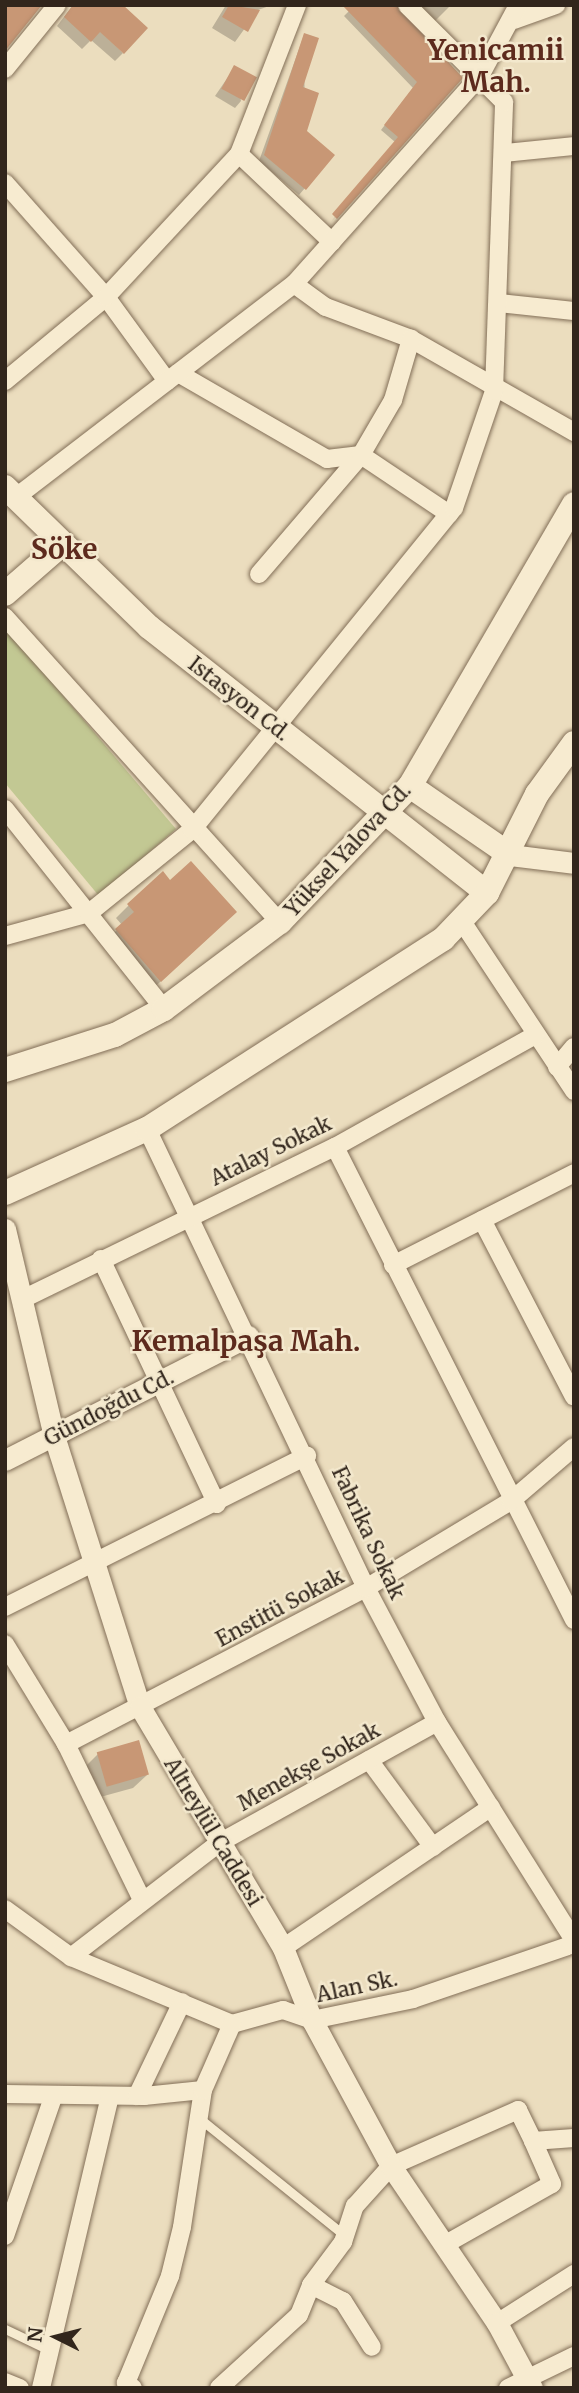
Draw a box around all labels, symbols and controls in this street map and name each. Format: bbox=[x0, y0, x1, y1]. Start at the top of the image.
district label: Yenicamii Mah. bbox=[428, 33, 564, 99]
district label: Söke bbox=[31, 532, 97, 566]
street label: Istasyon Cd. bbox=[183, 651, 295, 747]
street label: Yüksel Yalova Cd. bbox=[280, 778, 416, 922]
street label: Atalay Sokak bbox=[206, 1111, 336, 1191]
district label: Kemalpaşa Mah. bbox=[132, 1324, 360, 1358]
street label: Gündoğdu Cd. bbox=[40, 1365, 178, 1451]
street label: Fabrika Sokak bbox=[326, 1462, 410, 1604]
street label: Enstitü Sokak bbox=[212, 1564, 348, 1652]
street label: Menekşe Sokak bbox=[234, 1718, 384, 1816]
street label: Altıeylül Caddesi bbox=[159, 1753, 267, 1911]
street label: Alan Sk. bbox=[314, 1966, 400, 2008]
north arrow bbox=[21, 2302, 91, 2372]
text: N bbox=[22, 2326, 48, 2344]

